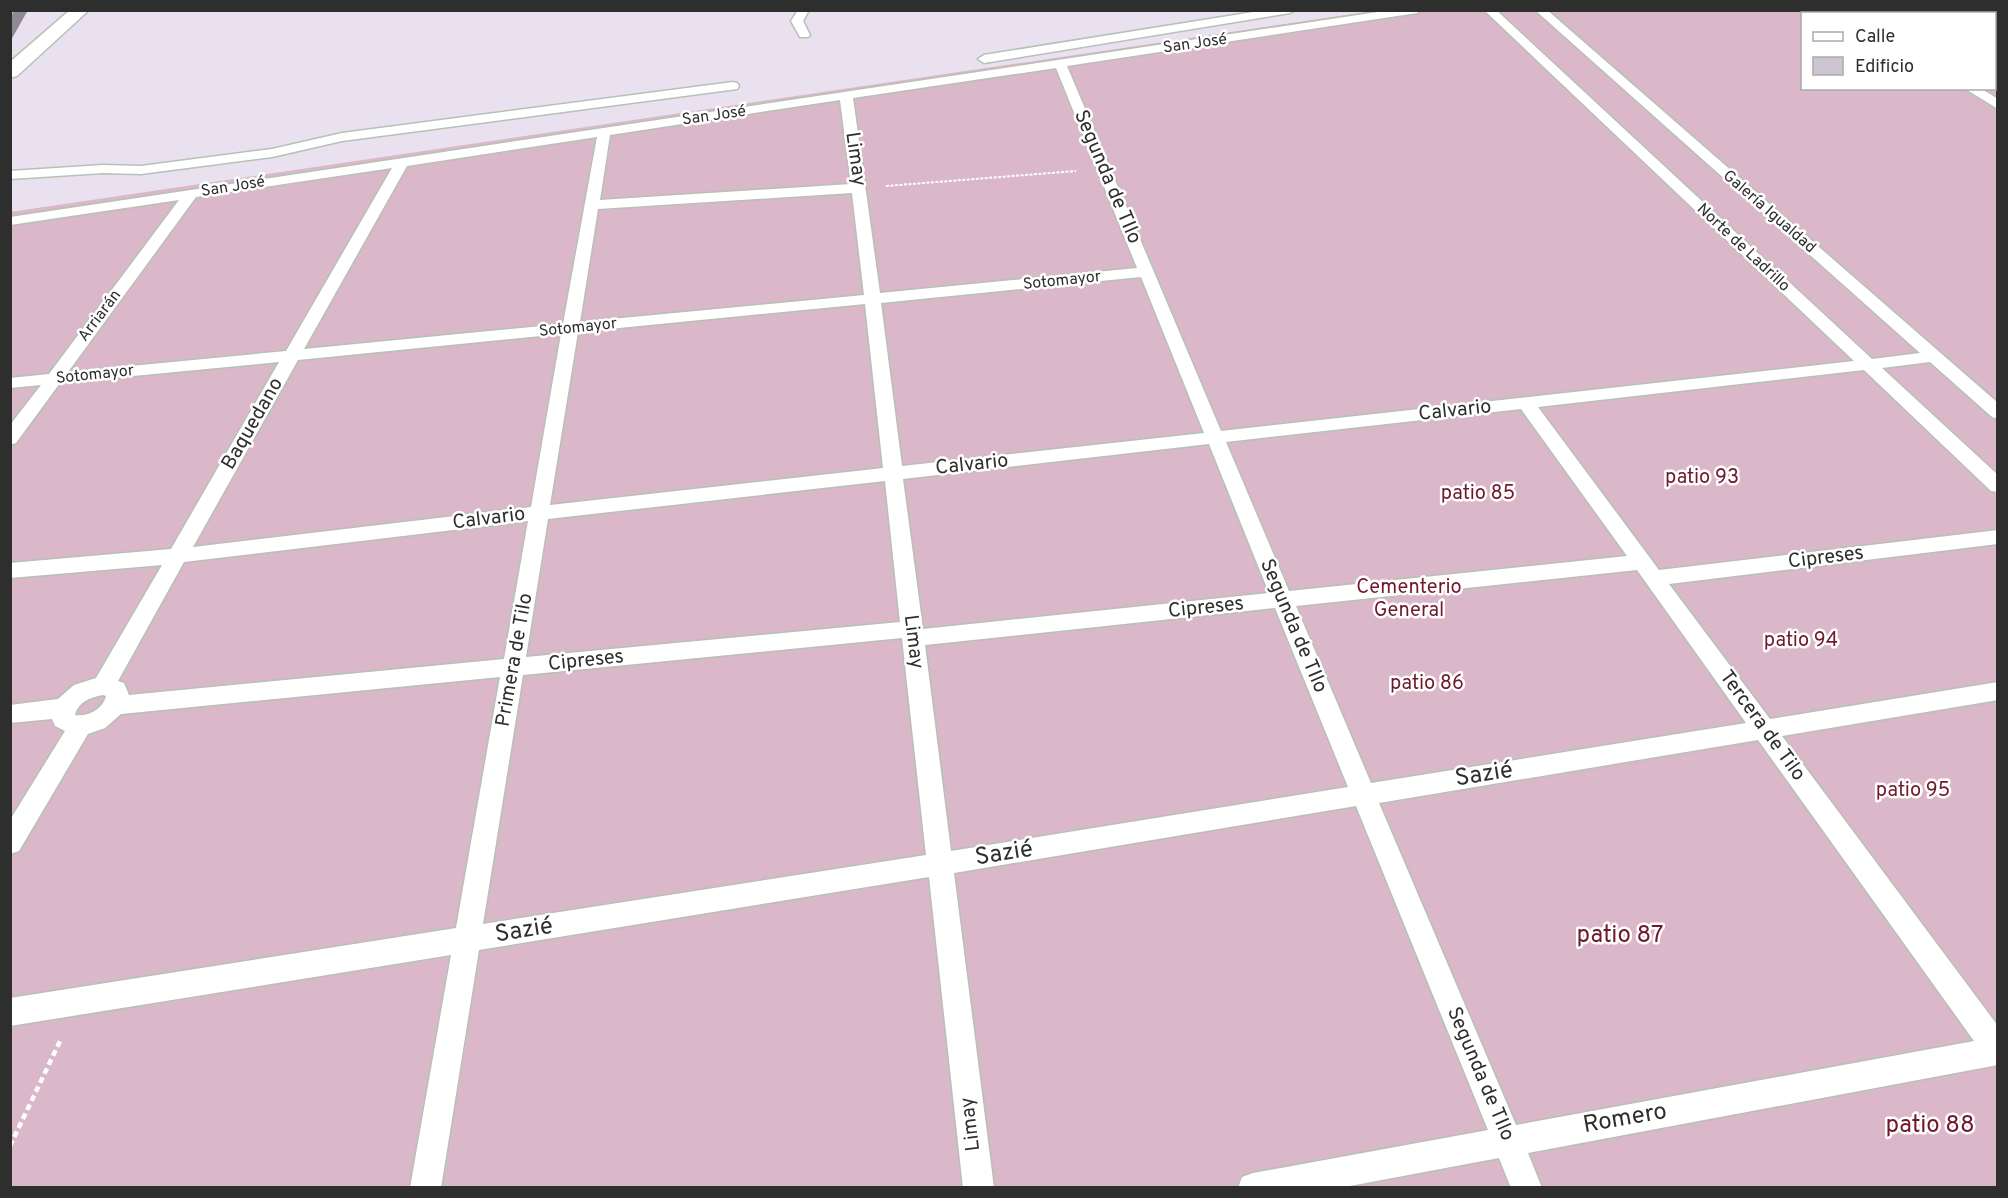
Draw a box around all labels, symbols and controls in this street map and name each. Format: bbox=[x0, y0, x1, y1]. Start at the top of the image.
legend bbox=[1801, 12, 1996, 90]
text: Calle bbox=[1855, 26, 1895, 49]
street label: San José bbox=[1162, 30, 1228, 58]
text: Edificio bbox=[1855, 56, 1914, 79]
street label: San José bbox=[681, 102, 747, 130]
street label: Segunda de TIlo bbox=[1067, 106, 1147, 248]
street label: Limay bbox=[838, 130, 872, 188]
street label: Galería Igualdad bbox=[1718, 166, 1820, 258]
street label: San José bbox=[200, 172, 266, 202]
street label: Norte de Ladrillo bbox=[1692, 200, 1794, 296]
street label: Sotomayor bbox=[1022, 267, 1102, 295]
street label: Arriarán bbox=[74, 286, 126, 346]
street label: Sotomayor bbox=[538, 314, 618, 342]
street label: Sotomayor bbox=[55, 361, 135, 389]
street label: Baquedano bbox=[216, 373, 290, 475]
street label: Calvario bbox=[1417, 394, 1493, 428]
street label: Calvario bbox=[934, 448, 1010, 482]
park label: patio 93 bbox=[1665, 465, 1739, 491]
park label: patio 85 bbox=[1441, 481, 1515, 507]
street label: Calvario bbox=[451, 502, 527, 536]
street label: Cipreses bbox=[1787, 540, 1865, 576]
street label: Segunda de TIlo bbox=[1253, 555, 1333, 697]
park label: Cementerio General bbox=[1356, 575, 1462, 624]
street label: Primera de Tilo bbox=[490, 591, 540, 729]
street label: Cipreses bbox=[1167, 591, 1245, 625]
street label: Limay bbox=[897, 613, 929, 671]
park label: patio 94 bbox=[1764, 628, 1838, 654]
street label: Cipreses bbox=[547, 644, 625, 678]
street label: Tercera de Tilo bbox=[1713, 665, 1811, 787]
park label: patio 86 bbox=[1390, 671, 1464, 697]
street label: Sazié bbox=[1453, 756, 1515, 794]
park label: patio 95 bbox=[1876, 778, 1950, 804]
street label: Sazié bbox=[973, 835, 1035, 873]
street label: Sazié bbox=[493, 912, 555, 950]
park label: patio 87 bbox=[1577, 921, 1663, 951]
street label: Segunda de TIlo bbox=[1440, 1003, 1520, 1145]
street label: Limay bbox=[955, 1095, 987, 1153]
street label: Romero bbox=[1581, 1097, 1669, 1141]
park label: patio 88 bbox=[1885, 1111, 1975, 1141]

